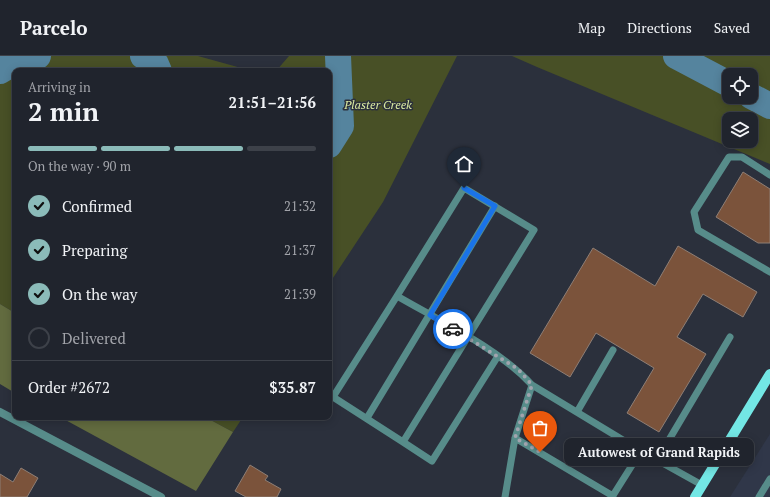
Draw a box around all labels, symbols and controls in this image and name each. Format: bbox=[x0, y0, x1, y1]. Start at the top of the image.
text: Parcelo bbox=[20, 15, 88, 40]
text: Map bbox=[578, 18, 605, 37]
text: Directions bbox=[627, 18, 692, 37]
text: Saved bbox=[714, 18, 750, 37]
map controls bbox=[722, 68, 758, 148]
button: locate bbox=[722, 68, 758, 104]
text: Arriving in bbox=[28, 78, 91, 96]
text: 21:51–21:56 bbox=[229, 92, 316, 112]
text: 2 min bbox=[28, 94, 99, 128]
park label: Plaster Creek bbox=[343, 97, 412, 112]
button: layers bbox=[722, 112, 758, 148]
pin bbox=[447, 147, 481, 188]
icon: home bbox=[453, 153, 475, 175]
text: On the way · 90 m bbox=[28, 157, 131, 175]
icon: check bbox=[28, 195, 50, 217]
text: Confirmed bbox=[62, 196, 132, 216]
text: 21:32 bbox=[284, 197, 316, 215]
icon: check bbox=[28, 239, 50, 261]
text: Preparing bbox=[62, 240, 127, 260]
text: 21:37 bbox=[284, 241, 316, 259]
icon: check bbox=[28, 283, 50, 305]
text: On the way bbox=[62, 284, 137, 304]
text: 21:39 bbox=[284, 285, 316, 303]
courier bbox=[433, 309, 473, 349]
icon: car bbox=[442, 318, 464, 340]
text: Delivered bbox=[62, 328, 126, 348]
text: Order #2672 bbox=[28, 377, 110, 397]
text: $35.87 bbox=[269, 377, 316, 397]
pin bbox=[523, 411, 557, 452]
icon: bag bbox=[529, 417, 551, 439]
callout: Autowest of Grand Rapids bbox=[564, 438, 754, 466]
text: Autowest of Grand Rapids bbox=[578, 443, 740, 461]

